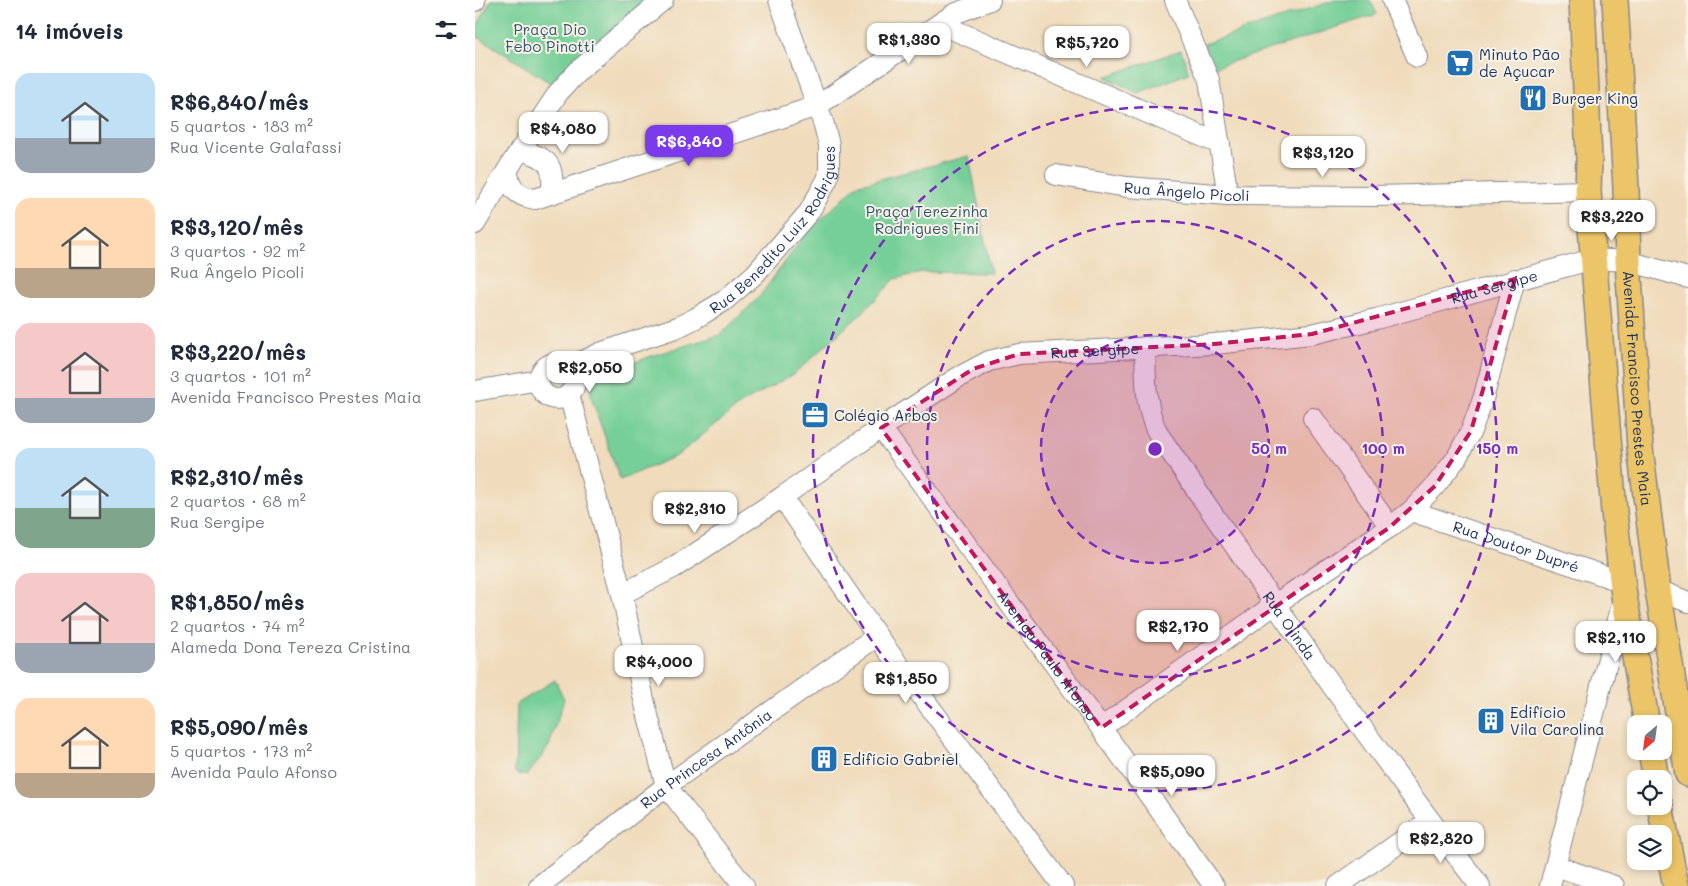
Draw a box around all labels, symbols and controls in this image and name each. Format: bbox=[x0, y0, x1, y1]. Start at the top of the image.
icon: filters bbox=[432, 16, 460, 44]
text: 14 imóveis bbox=[15, 17, 123, 44]
park label: Praça Dio Febo Pinotti bbox=[505, 19, 595, 56]
pin: R$1,330 bbox=[863, 22, 955, 65]
pin: R$5,720 bbox=[1041, 26, 1133, 68]
text: R$1,330 bbox=[878, 28, 940, 49]
text: R$5,720 bbox=[1055, 31, 1119, 52]
place label: Minuto Pão de Açucar bbox=[1479, 44, 1560, 81]
supermarket icon: Minuto Pão de Açucar bbox=[1445, 48, 1475, 78]
restaurant icon: Burger King bbox=[1518, 83, 1548, 113]
text: R$6,840/mês bbox=[170, 88, 309, 115]
place label: Burger King bbox=[1552, 88, 1638, 108]
icon: home bbox=[55, 93, 115, 153]
pin: R$4,080 bbox=[517, 112, 609, 154]
text: 5 quartos · 183 m² bbox=[170, 115, 313, 136]
text: R$4,080 bbox=[530, 117, 596, 138]
pin: R$6,840 bbox=[643, 124, 735, 167]
text: R$6,840 bbox=[656, 130, 722, 151]
text: Rua Vicente Galafassi bbox=[170, 136, 342, 157]
pin: R$3,120 bbox=[1277, 136, 1369, 178]
text: R$3,120 bbox=[1292, 141, 1354, 162]
street label: Rua Benedito Luiz Rodrigues bbox=[705, 146, 839, 318]
street label: Rua Ângelo Picoli bbox=[1123, 177, 1250, 205]
pin: R$3,220 bbox=[1566, 200, 1658, 242]
park label: Praça Terezinha Rodrigues Fini bbox=[866, 201, 988, 238]
text: R$3,220 bbox=[1580, 205, 1644, 226]
text: R$3,120/mês bbox=[170, 213, 304, 240]
icon: home bbox=[55, 218, 115, 278]
text: 3 quartos · 92 m² bbox=[170, 240, 305, 261]
text: Rua Ângelo Picoli bbox=[170, 261, 304, 282]
street label: Rua Sergipe bbox=[1448, 265, 1540, 308]
street label: Avenida Francisco Prestes Maia bbox=[1619, 270, 1657, 507]
text: R$3,220/mês bbox=[170, 338, 306, 365]
street label: Rua Sergipe bbox=[1050, 338, 1140, 362]
icon: home bbox=[55, 343, 115, 403]
pin: R$2,050 bbox=[544, 350, 636, 393]
text: R$2,050 bbox=[558, 356, 622, 377]
text: 3 quartos · 101 m² bbox=[170, 365, 311, 386]
text: Avenida Francisco Prestes Maia bbox=[170, 386, 422, 407]
office icon: Colégio Arbos bbox=[800, 400, 830, 430]
place label: Colégio Arbos bbox=[834, 405, 938, 425]
text: 50 m bbox=[1251, 438, 1287, 458]
text: 100 m bbox=[1361, 438, 1405, 458]
text: 150 m bbox=[1476, 438, 1518, 458]
centre of rings bbox=[1146, 440, 1164, 458]
text: R$2,310/mês bbox=[170, 463, 304, 490]
icon: home bbox=[55, 468, 115, 528]
text: 2 quartos · 68 m² bbox=[170, 490, 306, 511]
pin: R$2,310 bbox=[649, 492, 741, 534]
text: R$2,310 bbox=[664, 497, 726, 518]
text: Rua Sergipe bbox=[170, 511, 265, 532]
street label: Rua Doutor Dupré bbox=[1451, 516, 1582, 577]
street label: Avenida Paulo Afonso bbox=[993, 586, 1102, 725]
street label: Rua Olinda bbox=[1259, 587, 1321, 664]
text: R$1,850/mês bbox=[170, 588, 305, 615]
icon: home bbox=[55, 593, 115, 653]
pin: R$2,170 bbox=[1132, 610, 1224, 652]
text: 2 quartos · 74 m² bbox=[170, 615, 305, 636]
text: R$2,170 bbox=[1147, 615, 1209, 636]
pin: R$2,110 bbox=[1570, 620, 1662, 663]
text: R$2,110 bbox=[1586, 626, 1646, 647]
text: Alameda Dona Tereza Cristina bbox=[170, 636, 411, 657]
pin: R$4,000 bbox=[613, 644, 705, 687]
text: R$4,000 bbox=[626, 650, 692, 671]
pin: R$1,850 bbox=[860, 662, 952, 704]
text: R$1,850 bbox=[875, 667, 937, 688]
place label: Edifício Vila Carolina bbox=[1510, 702, 1605, 739]
street label: Rua Princesa Antônia bbox=[636, 704, 775, 813]
building icon: Edifício Vila Carolina bbox=[1476, 706, 1506, 736]
text: R$5,090/mês bbox=[170, 713, 308, 740]
north arrow bbox=[1627, 715, 1673, 760]
map controls bbox=[1627, 715, 1672, 870]
icon: home bbox=[55, 718, 115, 778]
text: 5 quartos · 173 m² bbox=[170, 740, 312, 761]
building icon: Edifício Gabriel bbox=[809, 744, 839, 774]
place label: Edifício Gabriel bbox=[843, 749, 959, 769]
pin: R$5,090 bbox=[1126, 754, 1218, 797]
text: R$5,090 bbox=[1139, 760, 1205, 781]
text: Avenida Paulo Afonso bbox=[170, 761, 337, 782]
button: locate bbox=[1627, 770, 1672, 815]
pin: R$2,820 bbox=[1395, 822, 1487, 864]
button: layers bbox=[1627, 825, 1672, 870]
text: R$2,820 bbox=[1409, 827, 1473, 848]

